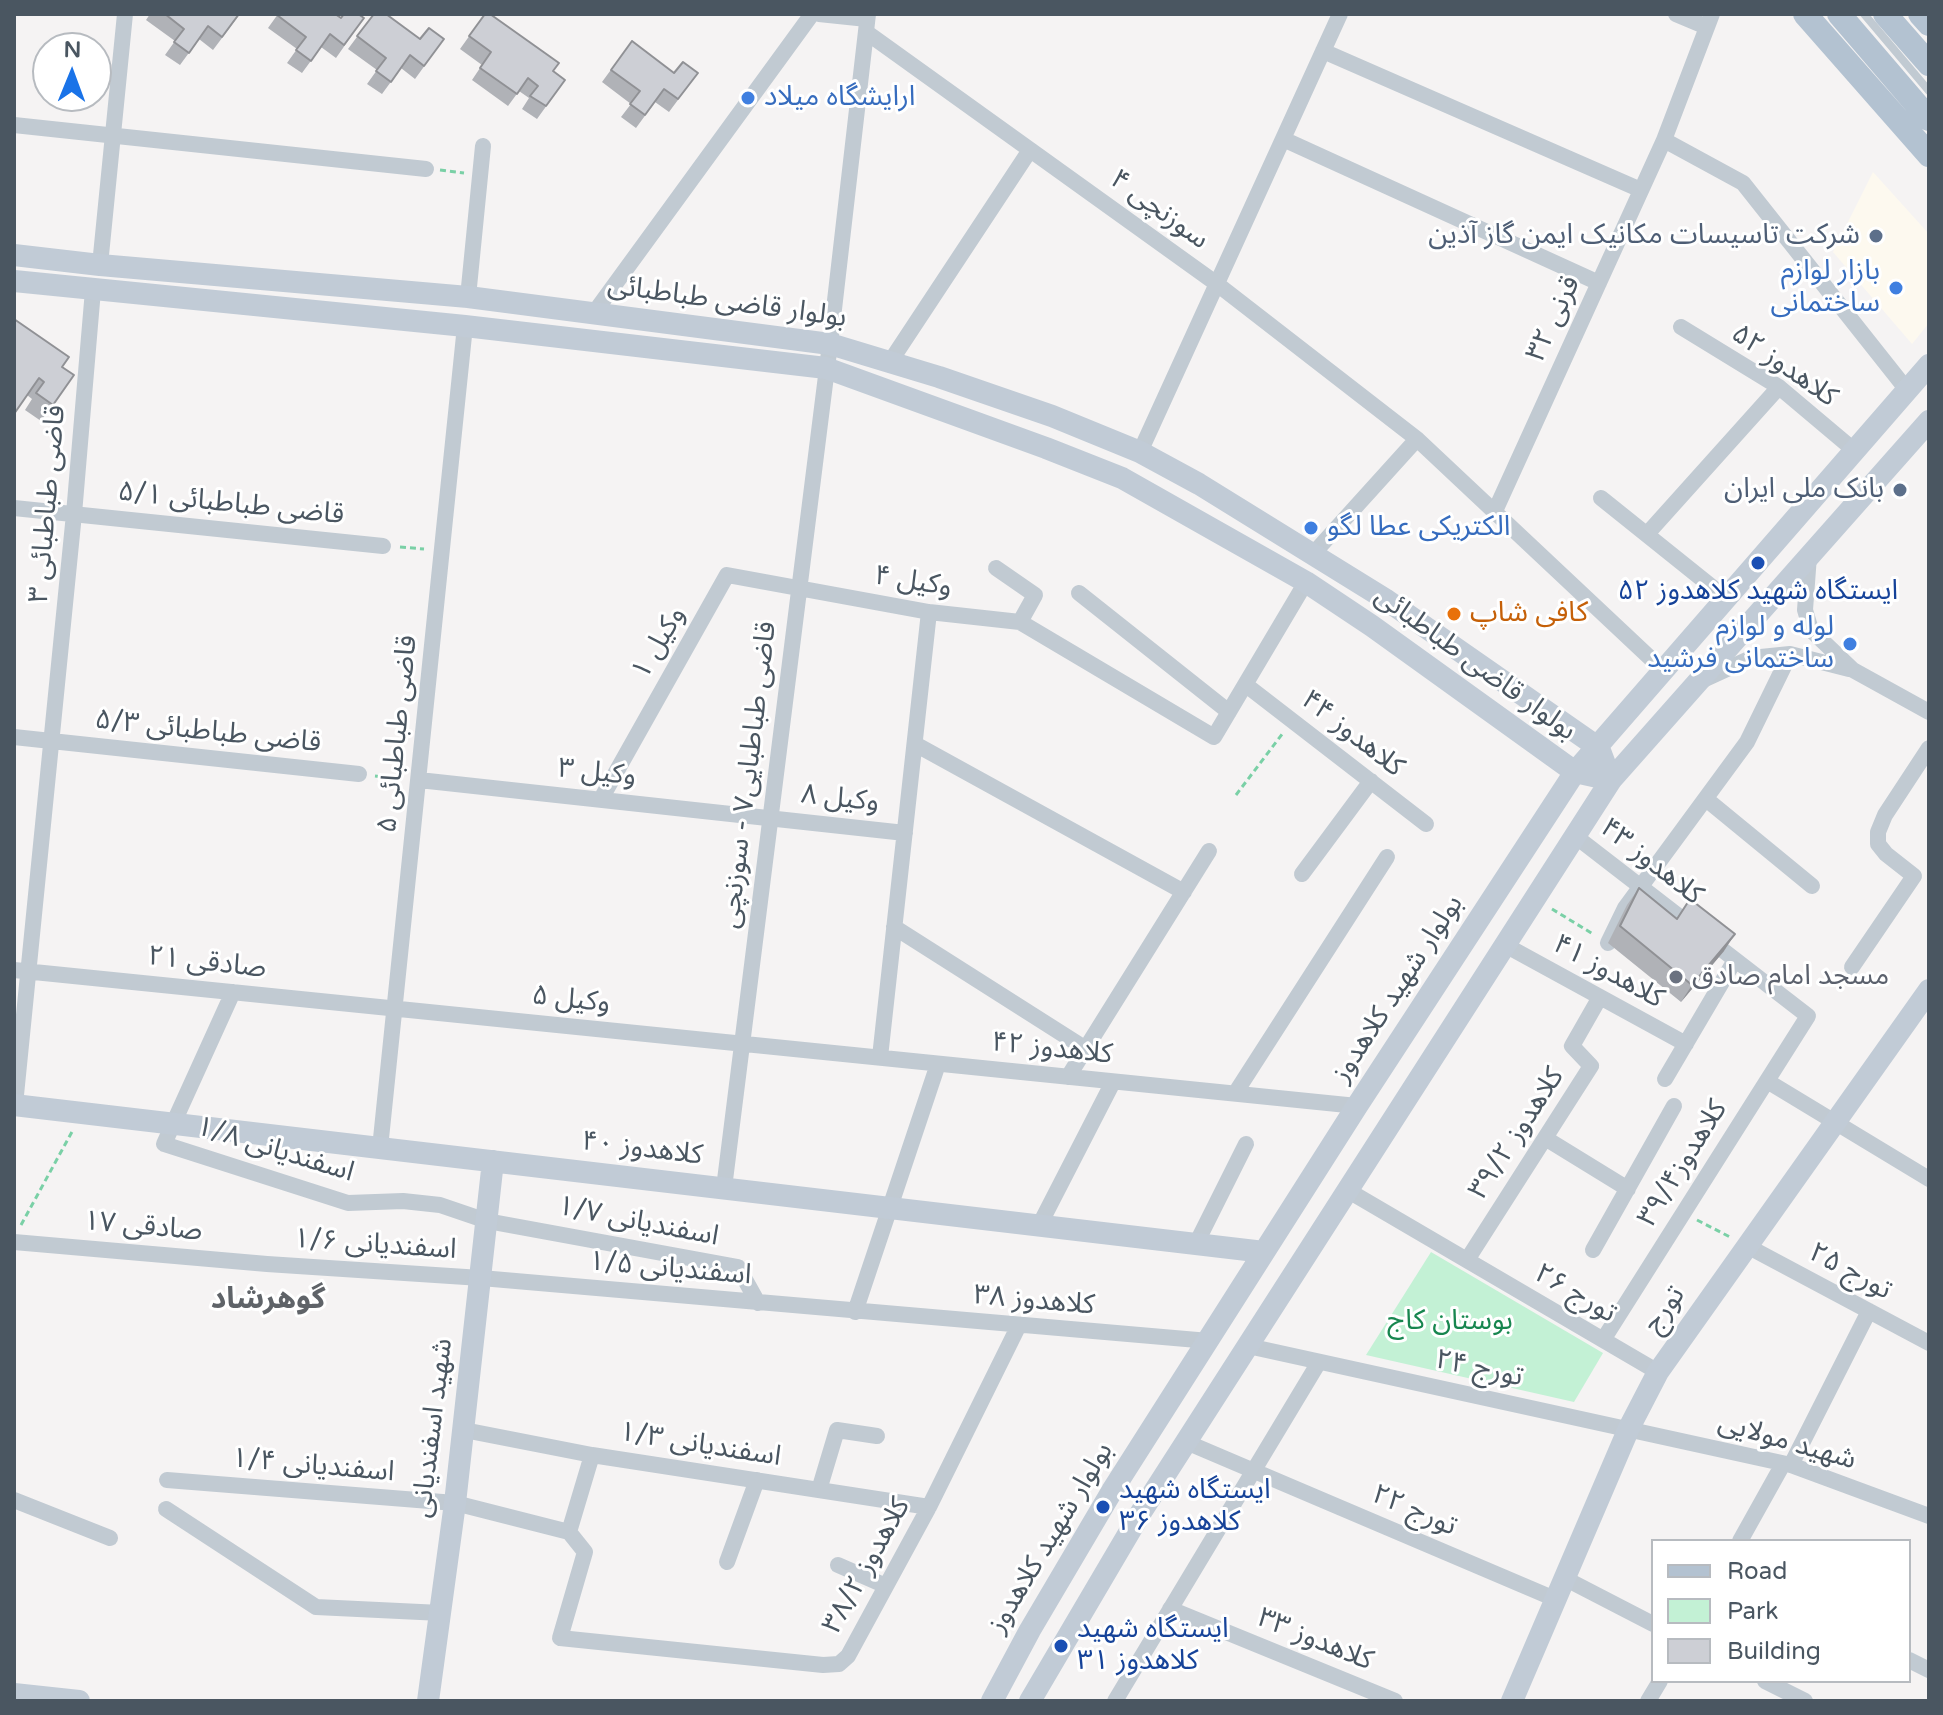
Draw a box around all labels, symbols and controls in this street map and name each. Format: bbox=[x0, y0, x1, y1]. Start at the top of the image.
north arrow bbox=[32, 32, 112, 112]
text: N bbox=[63, 37, 81, 63]
place label: ارايشگاه ميلاد bbox=[764, 81, 915, 115]
marker: ارايشگاه ميلاد bbox=[739, 89, 757, 107]
street label: سوزنچی ۴ bbox=[1103, 163, 1215, 257]
place label: شرکت تاسیسات مکانیک ایمن گاز آذین bbox=[1428, 219, 1860, 253]
marker: شرکت تاسیسات مکانیک ایمن گاز آذین bbox=[1867, 227, 1885, 245]
place label: بازار لوازم ساختمانی bbox=[1770, 255, 1880, 321]
street label: بولوار قاضی طباطبائی bbox=[605, 269, 849, 335]
street label: قرنی ۳۲ bbox=[1520, 271, 1588, 367]
marker: بازار لوازم ساختمانی bbox=[1887, 279, 1905, 297]
street label: کلاهدوز ۵۲ bbox=[1725, 317, 1843, 415]
street label: قاضی طباطبائی ۳ bbox=[23, 404, 73, 604]
place label: بانک ملی ایران bbox=[1724, 473, 1884, 507]
street label: قاضی طباطبائی ۵/۱ bbox=[116, 475, 346, 533]
marker: بانک ملی ایران bbox=[1891, 481, 1909, 499]
place label: الکتریکی عطا لگو bbox=[1327, 511, 1510, 545]
marker: الکتریکی عطا لگو bbox=[1302, 519, 1320, 537]
marker: ایستگاه شهید کلاهدوز ۵۲ bbox=[1749, 554, 1767, 572]
street label: وکيل ۴ bbox=[872, 559, 954, 605]
place label: ایستگاه شهید کلاهدوز ۵۲ bbox=[1618, 575, 1898, 609]
street label: بولوار قاضی طباطبائی bbox=[1368, 580, 1582, 748]
place label: کافی شاپ bbox=[1470, 597, 1588, 631]
street label: وکيل ۱ bbox=[625, 601, 693, 685]
marker: کافی شاپ bbox=[1445, 605, 1463, 623]
place label: لوله و لوازم ساختمانی فرشید bbox=[1647, 611, 1834, 677]
street label: قاضی طباطبایی۷ - سوزنچی bbox=[714, 620, 784, 930]
street label: قاضی طباطبائی ۵ bbox=[371, 633, 425, 835]
marker: لوله و لوازم ساختمانی فرشید bbox=[1841, 635, 1859, 653]
street label: کلاهدوز ۴۴ bbox=[1294, 683, 1410, 785]
street label: قاضی طباطبائی ۵/۳ bbox=[93, 703, 323, 761]
street label: وکيل ۳ bbox=[556, 752, 638, 794]
street label: وکيل ۸ bbox=[799, 778, 881, 820]
street label: کلاهدوز ۴۳ bbox=[1593, 811, 1709, 913]
street label: بولوار شهید کلاهدوز bbox=[1325, 889, 1471, 1089]
street label: کلاهدوز ۴۱ bbox=[1547, 928, 1669, 1016]
street label: صادقی ۲۱ bbox=[146, 940, 268, 986]
place label: مسجد امام صادق bbox=[1692, 960, 1889, 994]
marker: مسجد امام صادق bbox=[1667, 968, 1685, 986]
street label: وکيل ۵ bbox=[530, 979, 612, 1021]
street label: کلاهدوز ۴۲ bbox=[990, 1026, 1114, 1072]
street label: کلاهدوز ۳۹/۲ bbox=[1462, 1062, 1572, 1206]
street label: کلاهدوز۳۹/۴ bbox=[1631, 1095, 1735, 1233]
street label: اسفندیانی ۱/۸ bbox=[192, 1110, 358, 1190]
street label: کلاهدوز ۴۰ bbox=[580, 1125, 704, 1173]
street label: ۱/۷ اسفندیانی bbox=[555, 1190, 721, 1254]
street label: صادقی ۱۷ bbox=[82, 1205, 204, 1249]
street label: اسفندیانی ۱/۶ bbox=[292, 1223, 458, 1267]
street label: تورج ۲۵ bbox=[1803, 1236, 1897, 1308]
street label: اسفندیانی ۱/۵ bbox=[587, 1245, 753, 1293]
street label: تورج ۲۶ bbox=[1528, 1257, 1622, 1331]
street label: کلاهدوز ۳۸ bbox=[972, 1279, 1096, 1323]
street label: تورج bbox=[1637, 1280, 1693, 1340]
district label: گوهرشاد bbox=[211, 1282, 325, 1318]
park label: بوستان کاج bbox=[1387, 1305, 1513, 1339]
street label: شهید اسفندیانی bbox=[405, 1336, 461, 1520]
street label: تورج ۲۴ bbox=[1432, 1343, 1526, 1395]
street label: شهید مولایی bbox=[1714, 1406, 1860, 1478]
street label: اسفندیانی ۱/۳ bbox=[617, 1416, 783, 1474]
street label: بولوار شهید کلاهدوز bbox=[981, 1437, 1121, 1639]
street label: اسفندیانی ۱/۴ bbox=[230, 1442, 396, 1490]
place label: ایستگاه شهید کلاهدوز ۳۶ bbox=[1119, 1474, 1271, 1540]
street label: تورج ۲۲ bbox=[1366, 1478, 1462, 1544]
street label: کلاهدوز ۳۸/۲ bbox=[816, 1492, 918, 1640]
marker: ایستگاه شهید کلاهدوز ۳۶ bbox=[1094, 1498, 1112, 1516]
legend bbox=[1651, 1539, 1911, 1683]
text: Road bbox=[1727, 1557, 1787, 1586]
text: Park bbox=[1727, 1597, 1778, 1626]
street label: کلاهدوز ۳۳ bbox=[1252, 1602, 1378, 1678]
place label: ایستگاه شهید کلاهدوز ۳۱ bbox=[1077, 1613, 1229, 1679]
marker: ایستگاه شهید کلاهدوز ۳۱ bbox=[1052, 1637, 1070, 1655]
text: Building bbox=[1727, 1637, 1821, 1666]

